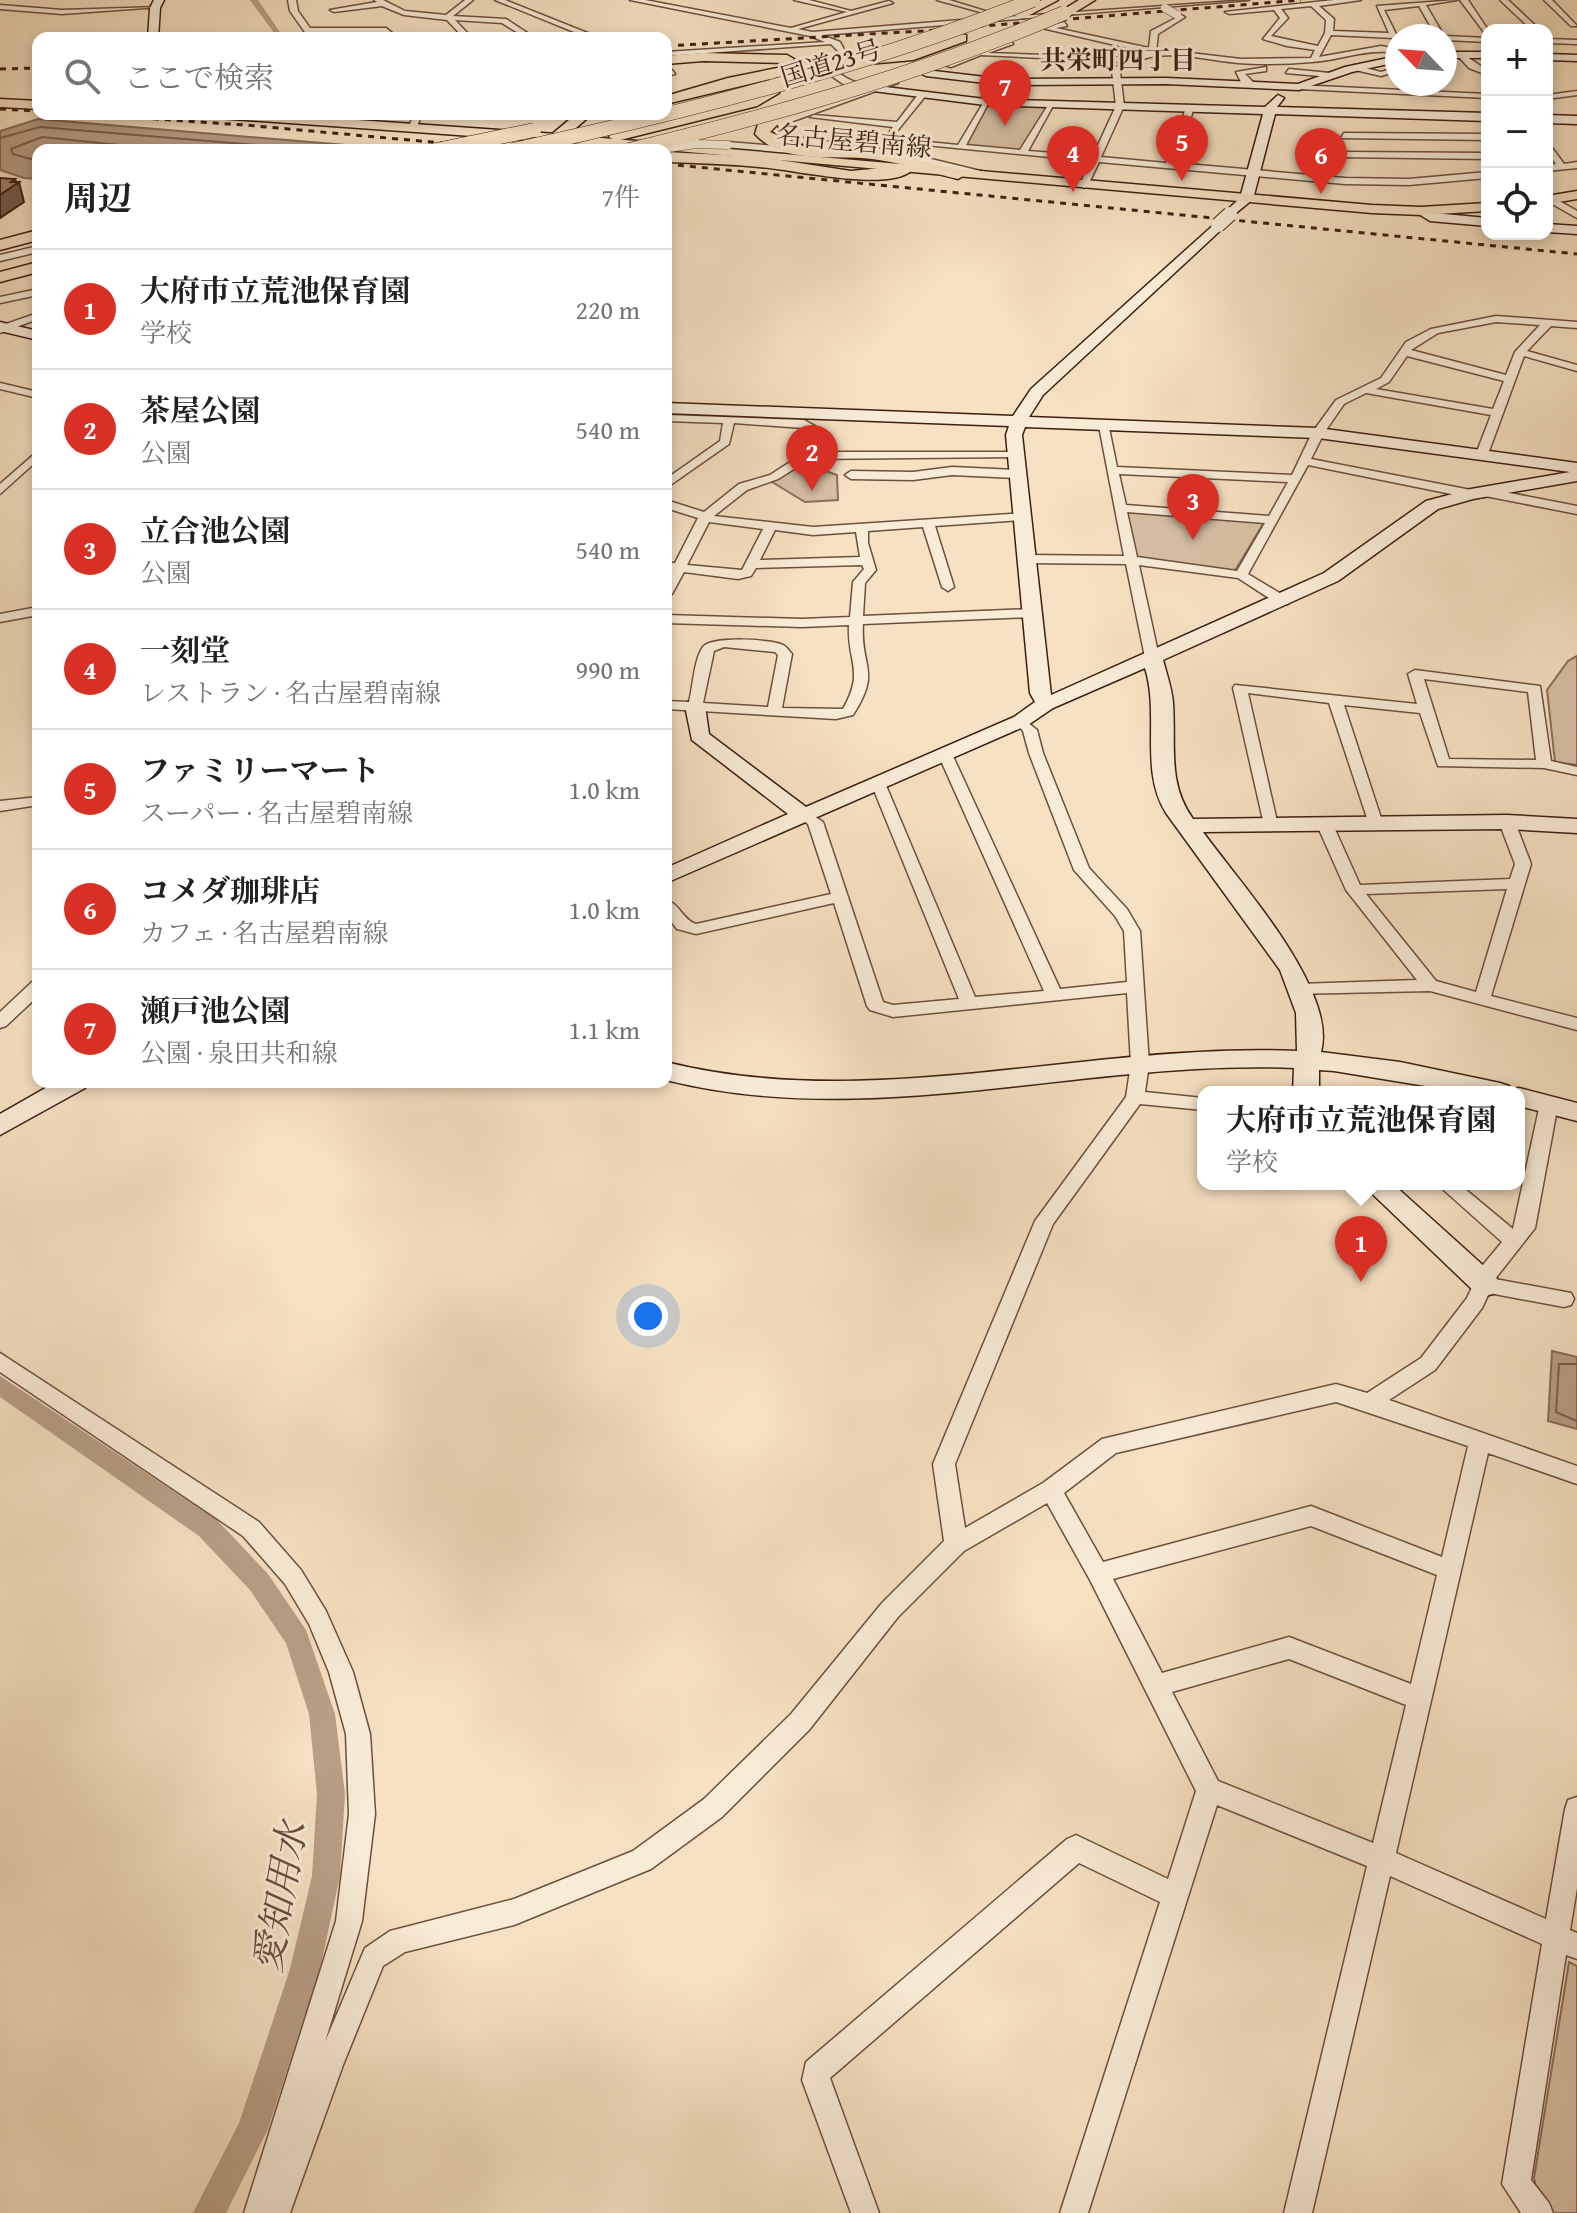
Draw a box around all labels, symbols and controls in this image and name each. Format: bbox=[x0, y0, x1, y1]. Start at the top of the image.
north arrow bbox=[1385, 24, 1457, 96]
map controls bbox=[1481, 24, 1553, 240]
button: + bbox=[1481, 24, 1553, 96]
street label: 国道23号 bbox=[776, 29, 886, 96]
search box bbox=[32, 32, 672, 120]
district label: 共栄町四丁目 bbox=[1040, 40, 1196, 79]
icon: search bbox=[60, 54, 104, 98]
text: ここで検索 bbox=[124, 55, 274, 99]
pin: 7 bbox=[979, 60, 1031, 126]
button: − bbox=[1481, 96, 1553, 168]
street label: 名古屋碧南線 bbox=[775, 114, 933, 167]
pin: 5 bbox=[1156, 115, 1208, 181]
pin: 4 bbox=[1047, 126, 1099, 192]
pin: 6 bbox=[1295, 128, 1347, 194]
button: locate bbox=[1481, 168, 1553, 240]
text: 周辺 bbox=[64, 173, 132, 222]
text: 7件 bbox=[601, 177, 640, 216]
text: 大府市立荒池保育園 bbox=[140, 268, 410, 312]
text: 1 bbox=[83, 290, 97, 329]
text: 220 m bbox=[575, 290, 640, 329]
text: 学校 bbox=[140, 313, 192, 352]
text: 茶屋公園 bbox=[140, 388, 260, 432]
text: 2 bbox=[83, 410, 97, 449]
text: 540 m bbox=[575, 410, 640, 449]
pin: 2 bbox=[786, 425, 838, 491]
text: 公園 bbox=[140, 433, 192, 472]
pin: 3 bbox=[1167, 474, 1219, 540]
text: 立合池公園 bbox=[140, 508, 290, 552]
text: 3 bbox=[83, 530, 97, 569]
text: 540 m bbox=[575, 530, 640, 569]
text: 公園 bbox=[140, 553, 192, 592]
text: 一刻堂 bbox=[140, 628, 230, 672]
text: 4 bbox=[83, 650, 97, 689]
text: 990 m bbox=[575, 650, 640, 689]
text: レストラン · 名古屋碧南線 bbox=[140, 673, 441, 712]
text: ファミリーマート bbox=[140, 748, 379, 792]
text: 5 bbox=[83, 770, 97, 809]
text: 1.0 km bbox=[568, 770, 640, 809]
text: スーパー · 名古屋碧南線 bbox=[140, 793, 413, 832]
text: コメダ珈琲店 bbox=[140, 868, 320, 912]
text: 6 bbox=[83, 890, 97, 929]
text: 1.0 km bbox=[568, 890, 640, 929]
text: カフェ · 名古屋碧南線 bbox=[140, 913, 388, 952]
text: 瀬戸池公園 bbox=[140, 988, 290, 1032]
text: 7 bbox=[83, 1010, 97, 1049]
text: 1.1 km bbox=[568, 1010, 640, 1049]
text: 公園 · 泉田共和線 bbox=[140, 1033, 338, 1072]
popup bbox=[1197, 1086, 1525, 1190]
text: 大府市立荒池保育園 bbox=[1226, 1097, 1496, 1141]
text: 学校 bbox=[1226, 1142, 1278, 1181]
pin: 1 bbox=[1335, 1216, 1387, 1282]
your location bbox=[628, 1296, 668, 1336]
water label: 愛知用水 bbox=[238, 1813, 320, 1977]

